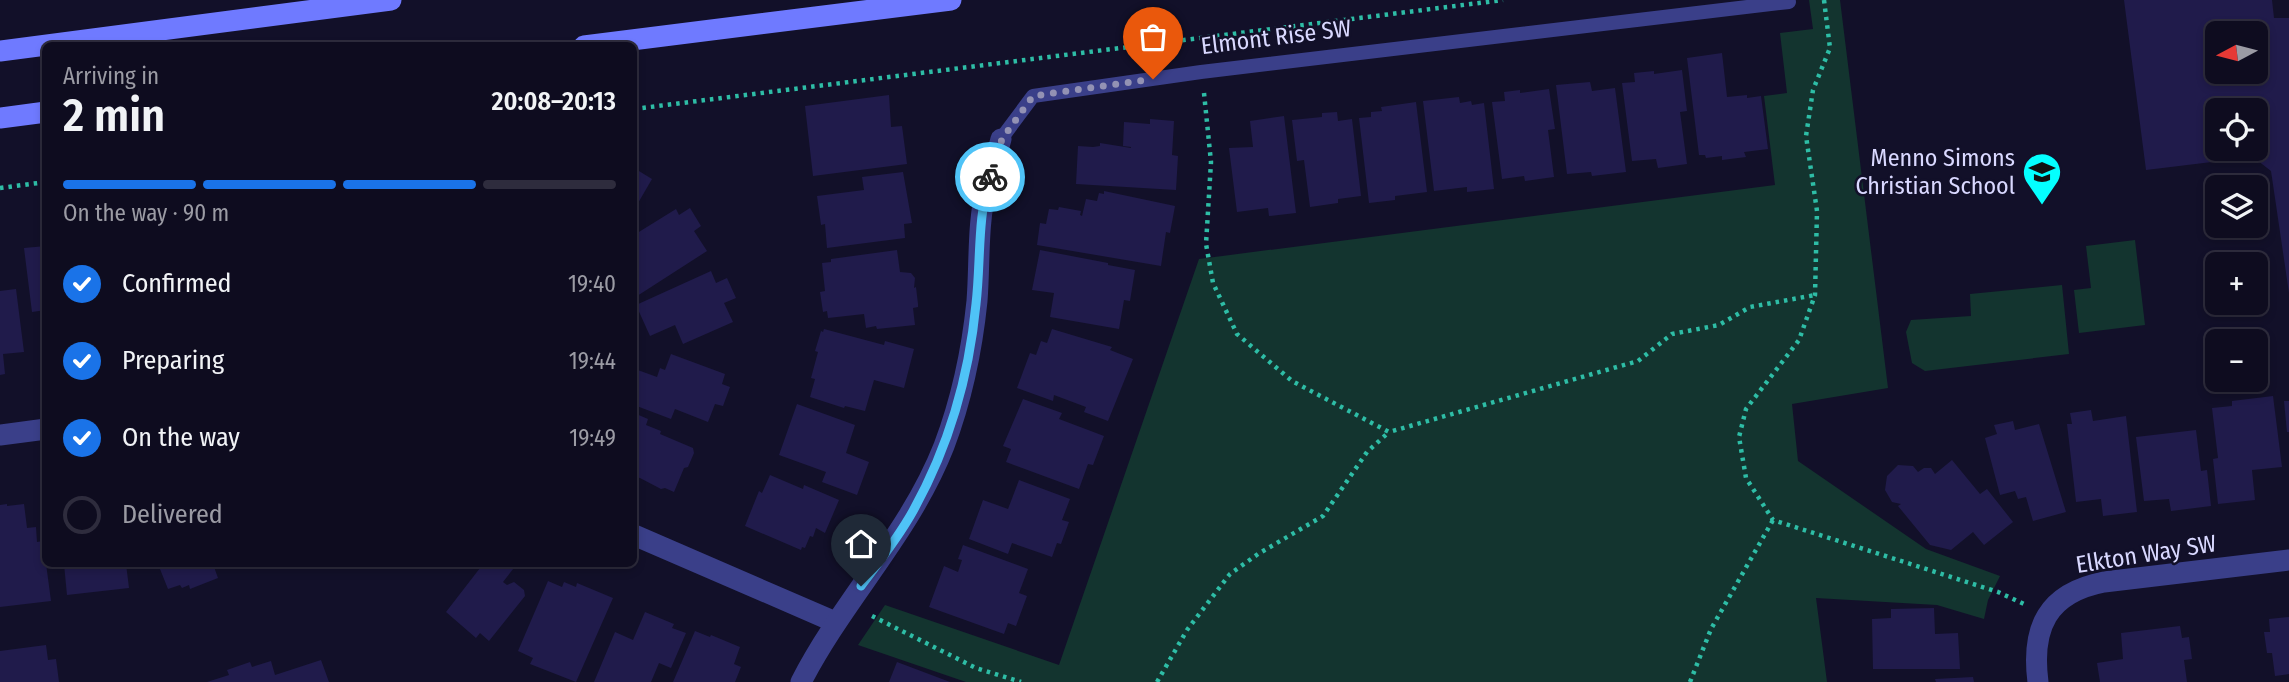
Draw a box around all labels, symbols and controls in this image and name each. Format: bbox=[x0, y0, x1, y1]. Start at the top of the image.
pin bbox=[1123, 7, 1183, 79]
street label: Elmont Rise SW bbox=[1199, 14, 1353, 60]
icon: bag bbox=[1134, 18, 1172, 56]
north arrow bbox=[2205, 21, 2268, 84]
map controls bbox=[2205, 21, 2268, 392]
text: Arriving in bbox=[63, 62, 159, 90]
text: 20:08–20:13 bbox=[492, 86, 616, 117]
text: 2 min bbox=[63, 88, 165, 143]
button: locate bbox=[2205, 98, 2268, 161]
courier bbox=[955, 142, 1025, 212]
place label: Menno Simons Christian School bbox=[1855, 144, 2015, 200]
school or university icon: Menno Simons Christian School bbox=[2021, 151, 2063, 206]
icon: bike bbox=[971, 158, 1009, 196]
button: layers bbox=[2205, 175, 2268, 238]
text: On the way · 90 m bbox=[63, 199, 229, 227]
button: + bbox=[2205, 252, 2268, 315]
icon: check bbox=[63, 265, 101, 303]
text: Confirmed bbox=[122, 268, 232, 299]
text: 19:40 bbox=[568, 270, 616, 298]
button: − bbox=[2205, 329, 2268, 392]
icon: check bbox=[63, 342, 101, 380]
text: Preparing bbox=[122, 345, 224, 376]
text: 19:44 bbox=[569, 347, 616, 375]
icon: check bbox=[63, 419, 101, 457]
text: On the way bbox=[122, 422, 240, 453]
text: 19:49 bbox=[569, 424, 616, 452]
text: Delivered bbox=[122, 499, 223, 530]
pin bbox=[831, 514, 891, 586]
icon: home bbox=[842, 525, 880, 563]
street label: Elkton Way SW bbox=[2074, 529, 2218, 579]

